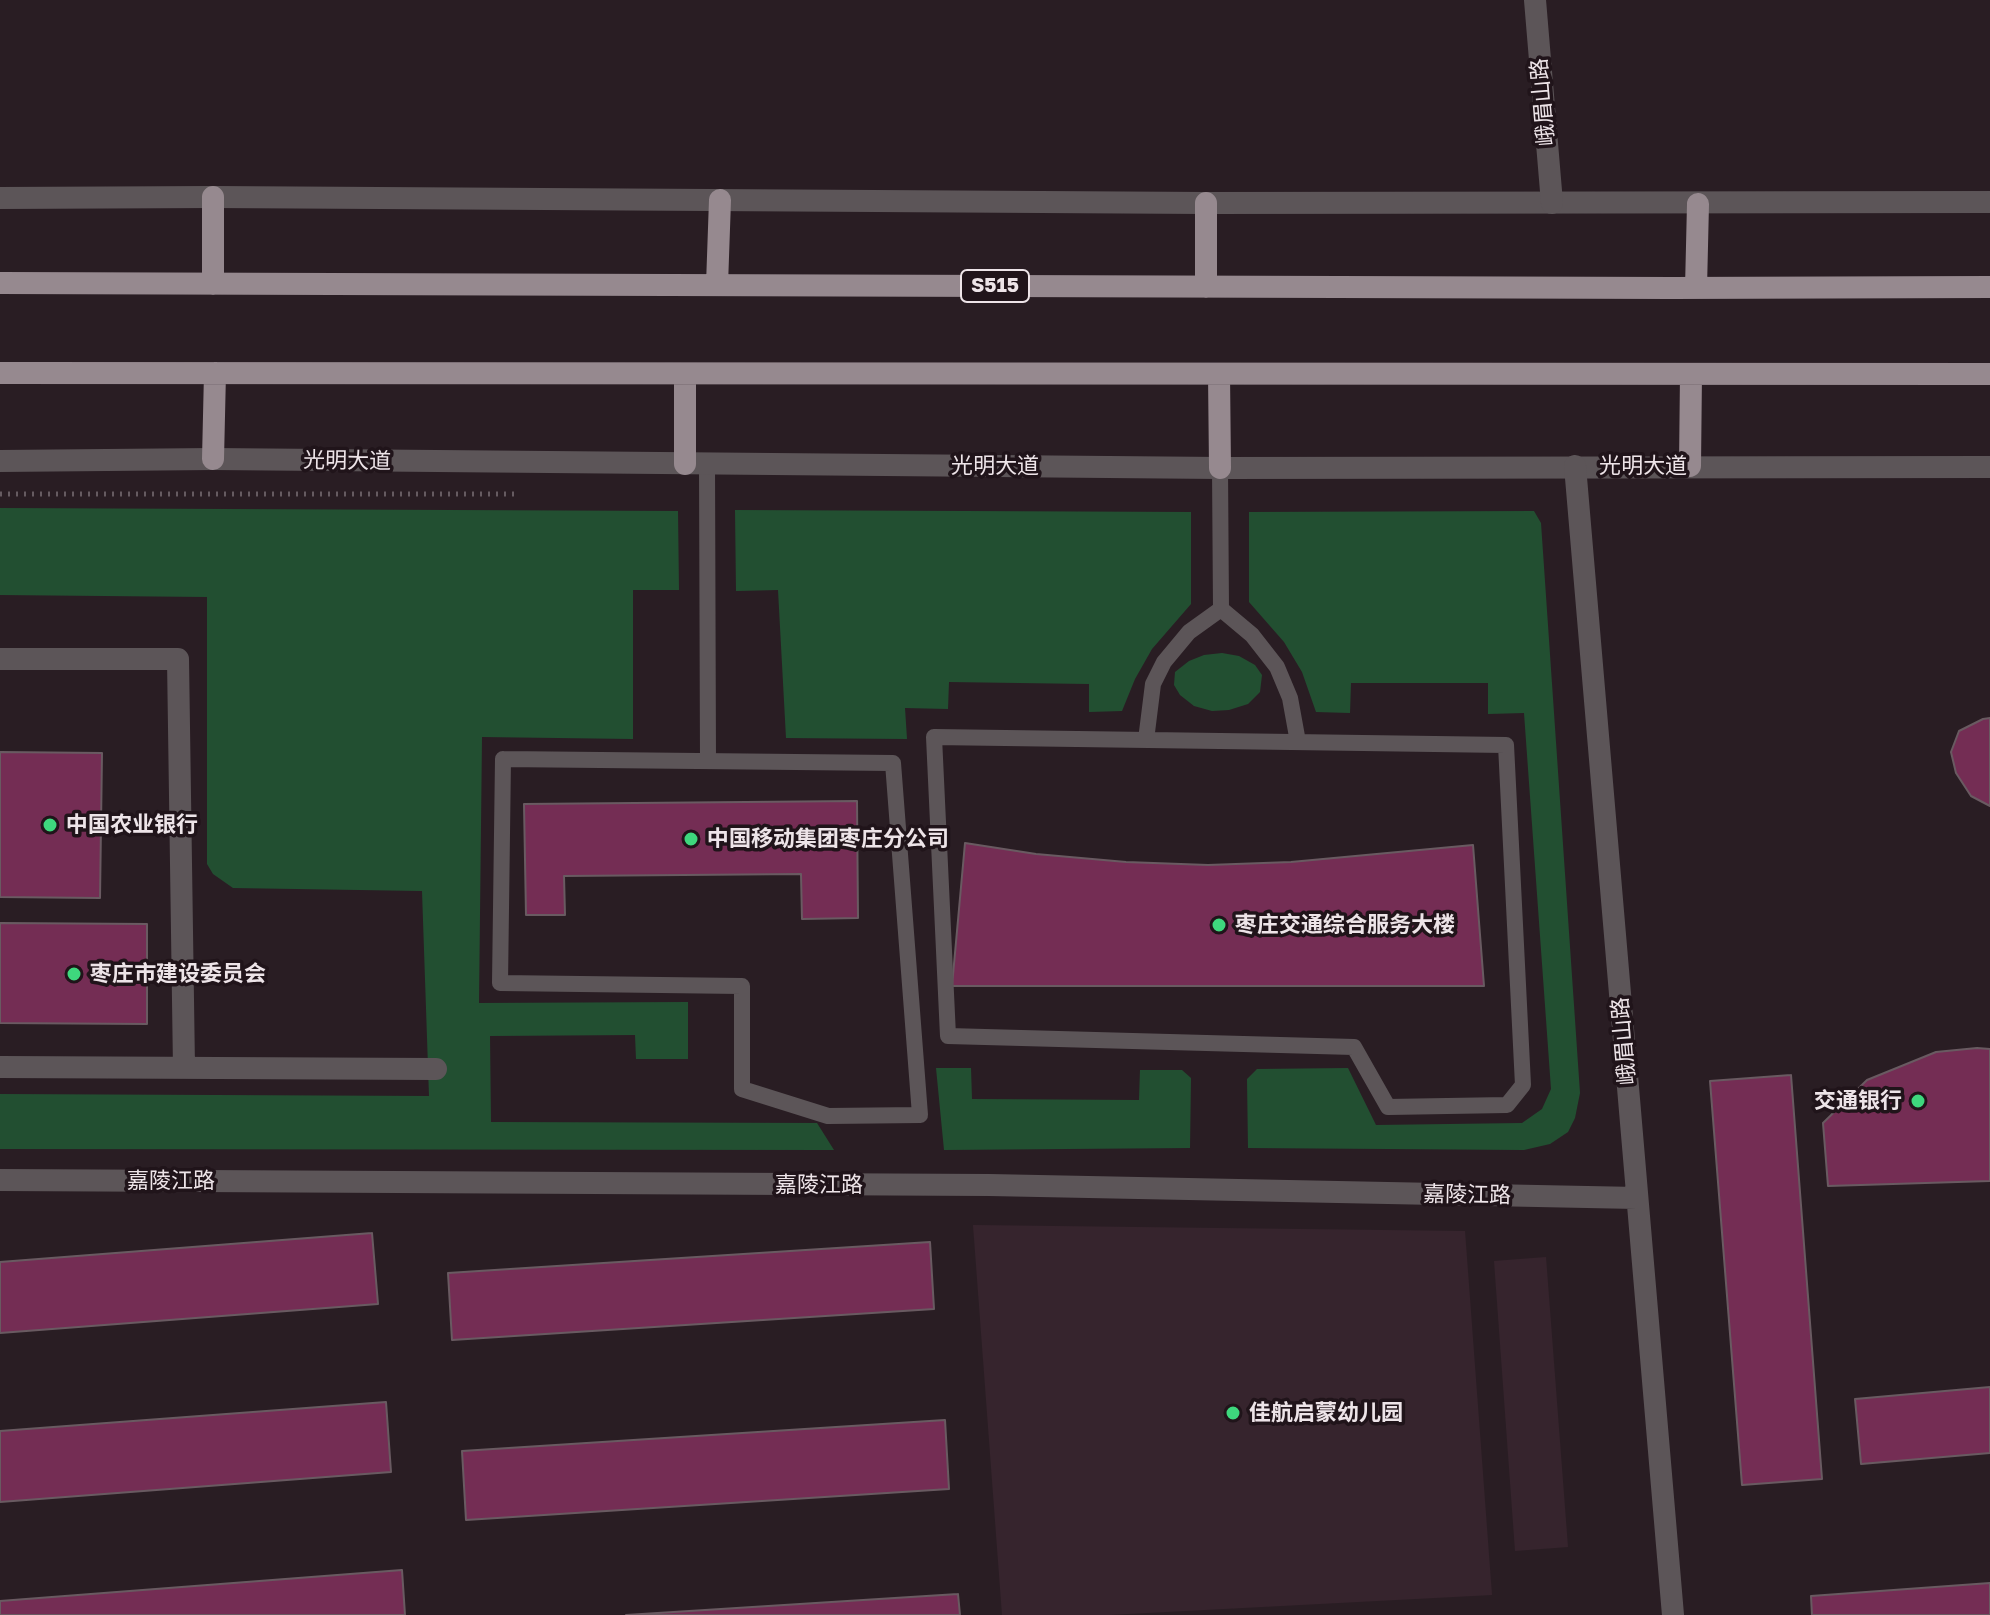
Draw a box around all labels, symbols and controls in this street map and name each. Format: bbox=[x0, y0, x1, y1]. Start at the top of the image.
street label: 峨眉山路 bbox=[1526, 57, 1560, 147]
road number: S515 bbox=[961, 270, 1029, 302]
street label: 光明大道 bbox=[303, 447, 391, 475]
street label: 光明大道 bbox=[951, 453, 1039, 479]
street label: 光明大道 bbox=[1599, 453, 1687, 479]
place label: 中国农业银行 bbox=[66, 812, 198, 838]
marker: 中国农业银行 bbox=[41, 816, 59, 834]
place label: 中国移动集团枣庄分公司 bbox=[707, 826, 949, 852]
marker: 中国移动集团枣庄分公司 bbox=[682, 830, 700, 848]
place label: 枣庄交通综合服务大楼 bbox=[1235, 912, 1455, 938]
marker: 枣庄交通综合服务大楼 bbox=[1210, 916, 1228, 934]
place label: 枣庄市建设委员会 bbox=[90, 961, 266, 987]
marker: 枣庄市建设委员会 bbox=[65, 965, 83, 983]
street label: 峨眉山路 bbox=[1607, 996, 1641, 1086]
place label: 交通银行 bbox=[1814, 1088, 1902, 1114]
marker: 交通银行 bbox=[1909, 1092, 1927, 1110]
street label: 嘉陵江路 bbox=[127, 1168, 215, 1194]
street label: 嘉陵江路 bbox=[775, 1172, 863, 1198]
street label: 嘉陵江路 bbox=[1423, 1181, 1511, 1209]
place label: 佳航启蒙幼儿园 bbox=[1249, 1400, 1403, 1426]
marker: 佳航启蒙幼儿园 bbox=[1224, 1404, 1242, 1422]

